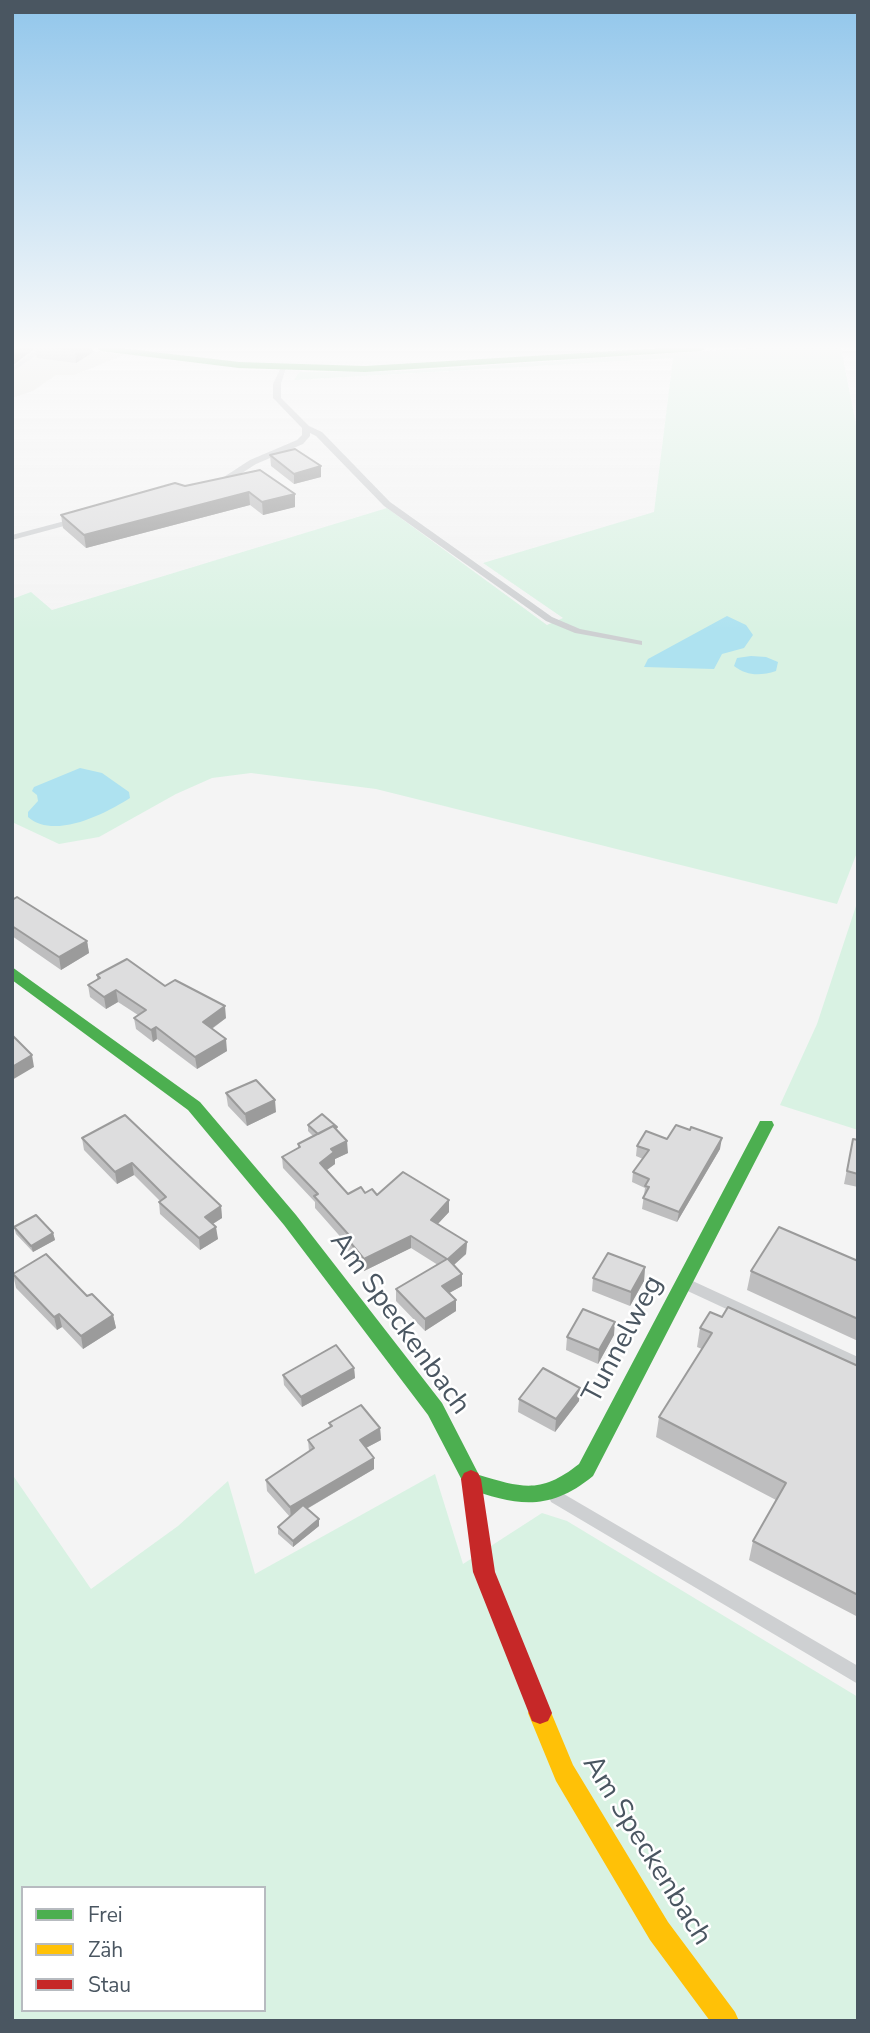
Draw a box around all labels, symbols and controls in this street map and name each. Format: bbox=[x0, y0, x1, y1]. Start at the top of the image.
street label: Am Speckenbach bbox=[321, 1226, 477, 1422]
street label: Tunnelweg bbox=[576, 1270, 672, 1410]
street label: Am Speckenbach bbox=[574, 1750, 718, 1952]
legend bbox=[21, 1886, 266, 2012]
text: Frei bbox=[88, 1901, 123, 1929]
text: Zäh bbox=[88, 1936, 123, 1964]
text: Stau bbox=[88, 1971, 131, 1999]

